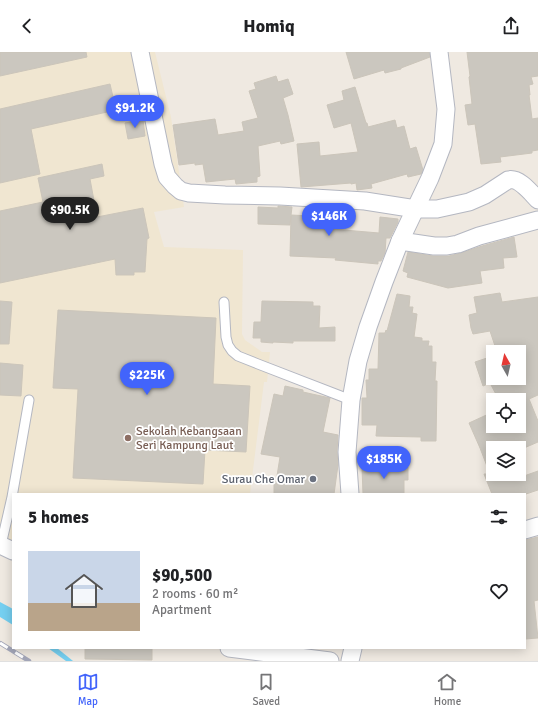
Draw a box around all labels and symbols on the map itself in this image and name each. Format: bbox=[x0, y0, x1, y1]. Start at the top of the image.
pin: $91.2K bbox=[102, 95, 168, 129]
pin: $90.5K bbox=[37, 197, 103, 231]
pin: $146K bbox=[301, 203, 357, 237]
north arrow bbox=[486, 345, 526, 385]
pin: $225K bbox=[119, 362, 175, 396]
place label: Sekolah Kebangsaan Seri Kampung Laut bbox=[136, 424, 242, 453]
marker: Sekolah Kebangsaan Seri Kampung Laut bbox=[123, 433, 133, 443]
pin: $185K bbox=[356, 446, 412, 480]
place label: Surau Che Omar bbox=[222, 472, 306, 487]
marker: Surau Che Omar bbox=[308, 474, 318, 484]

